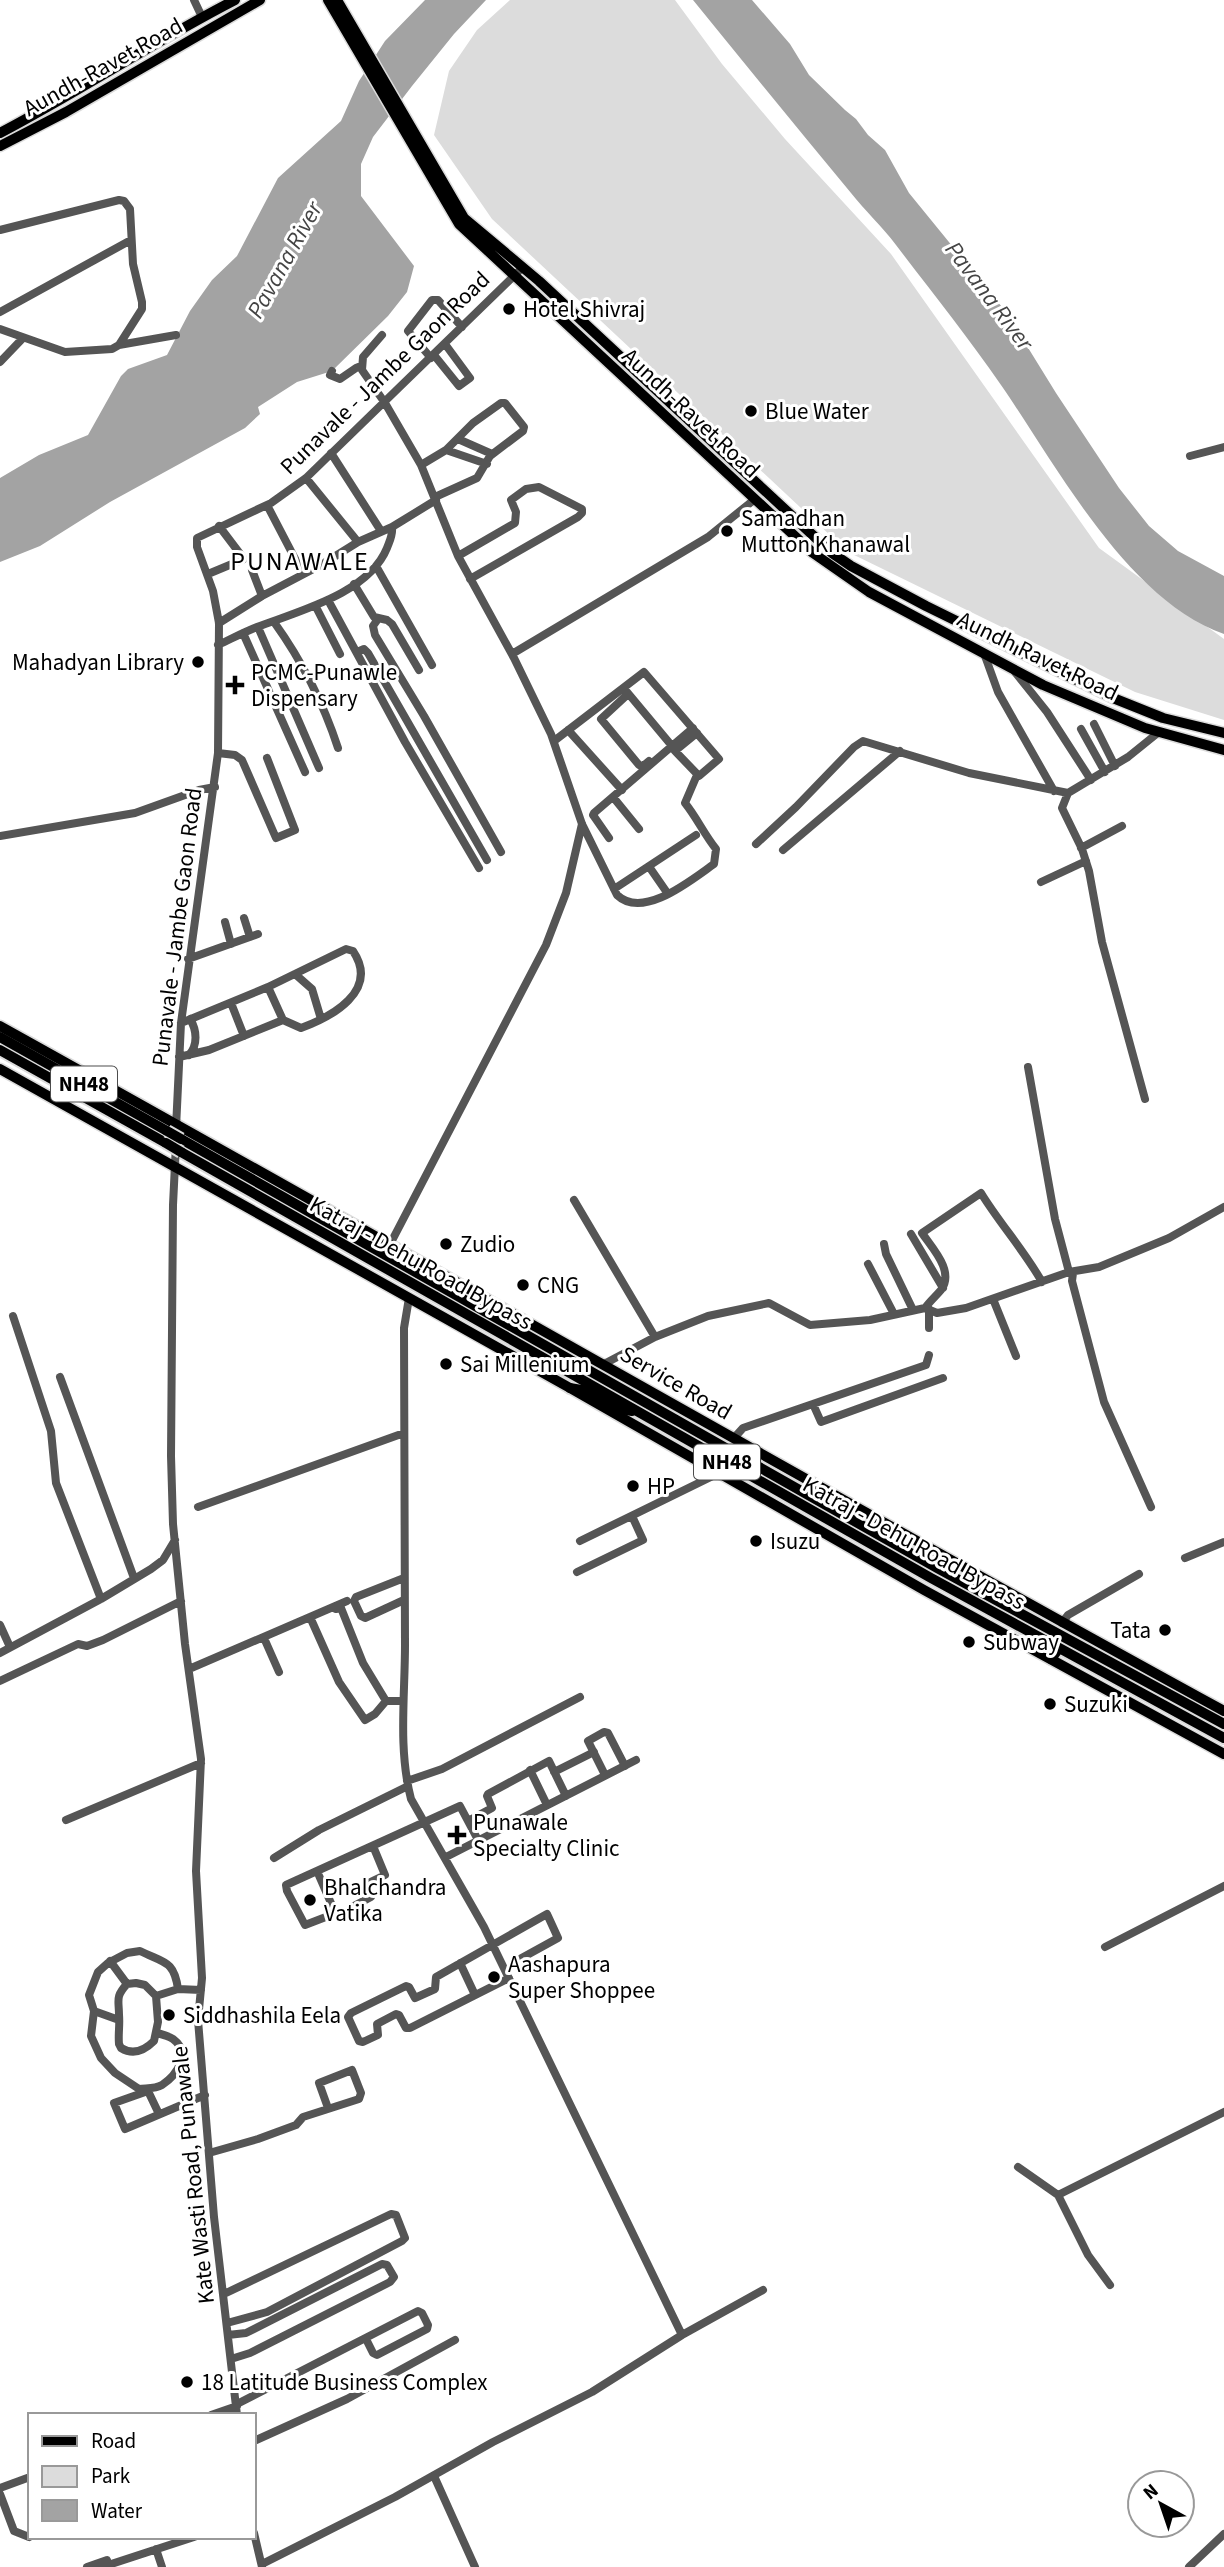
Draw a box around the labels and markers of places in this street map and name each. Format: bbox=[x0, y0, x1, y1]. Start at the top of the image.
place label: Hotel Shivraj bbox=[523, 293, 645, 326]
marker: Hotel Shivraj bbox=[501, 301, 517, 317]
place label: Blue Water bbox=[765, 395, 870, 428]
marker: Blue Water bbox=[743, 403, 759, 419]
place label: Samadhan Mutton Khanawal bbox=[741, 502, 910, 561]
marker: Samadhan Mutton Khanawal bbox=[719, 523, 735, 539]
place label: Mahadyan Library bbox=[12, 646, 184, 679]
marker: Mahadyan Library bbox=[190, 654, 206, 670]
place label: PCMC-Punawle Dispensary bbox=[251, 656, 397, 715]
marker: PCMC-Punawle Dispensary bbox=[225, 675, 245, 695]
place label: Zudio bbox=[460, 1228, 515, 1261]
marker: Zudio bbox=[438, 1236, 454, 1252]
place label: CNG bbox=[537, 1269, 579, 1302]
marker: CNG bbox=[515, 1277, 531, 1293]
place label: Sai Millenium bbox=[460, 1348, 589, 1381]
marker: Sai Millenium bbox=[438, 1356, 454, 1372]
place label: HP bbox=[647, 1470, 675, 1503]
marker: HP bbox=[625, 1478, 641, 1494]
place label: Isuzu bbox=[770, 1525, 820, 1558]
marker: Isuzu bbox=[748, 1533, 764, 1549]
place label: Tata bbox=[1110, 1614, 1151, 1647]
marker: Tata bbox=[1157, 1622, 1173, 1638]
place label: Subway bbox=[983, 1626, 1059, 1659]
marker: Subway bbox=[961, 1634, 977, 1650]
place label: Suzuki bbox=[1064, 1688, 1128, 1721]
marker: Suzuki bbox=[1042, 1696, 1058, 1712]
place label: Punawale Specialty Clinic bbox=[473, 1806, 620, 1865]
marker: Punawale Specialty Clinic bbox=[447, 1825, 467, 1845]
place label: Bhalchandra Vatika bbox=[324, 1871, 446, 1930]
marker: Bhalchandra Vatika bbox=[302, 1892, 318, 1908]
place label: Aashapura Super Shoppee bbox=[508, 1948, 655, 2007]
marker: Aashapura Super Shoppee bbox=[486, 1969, 502, 1985]
place label: Siddhashila Eela bbox=[183, 1999, 341, 2032]
marker: Siddhashila Eela bbox=[161, 2007, 177, 2023]
place label: 18 Latitude Business Complex bbox=[201, 2366, 487, 2399]
marker: 18 Latitude Business Complex bbox=[179, 2374, 195, 2390]

